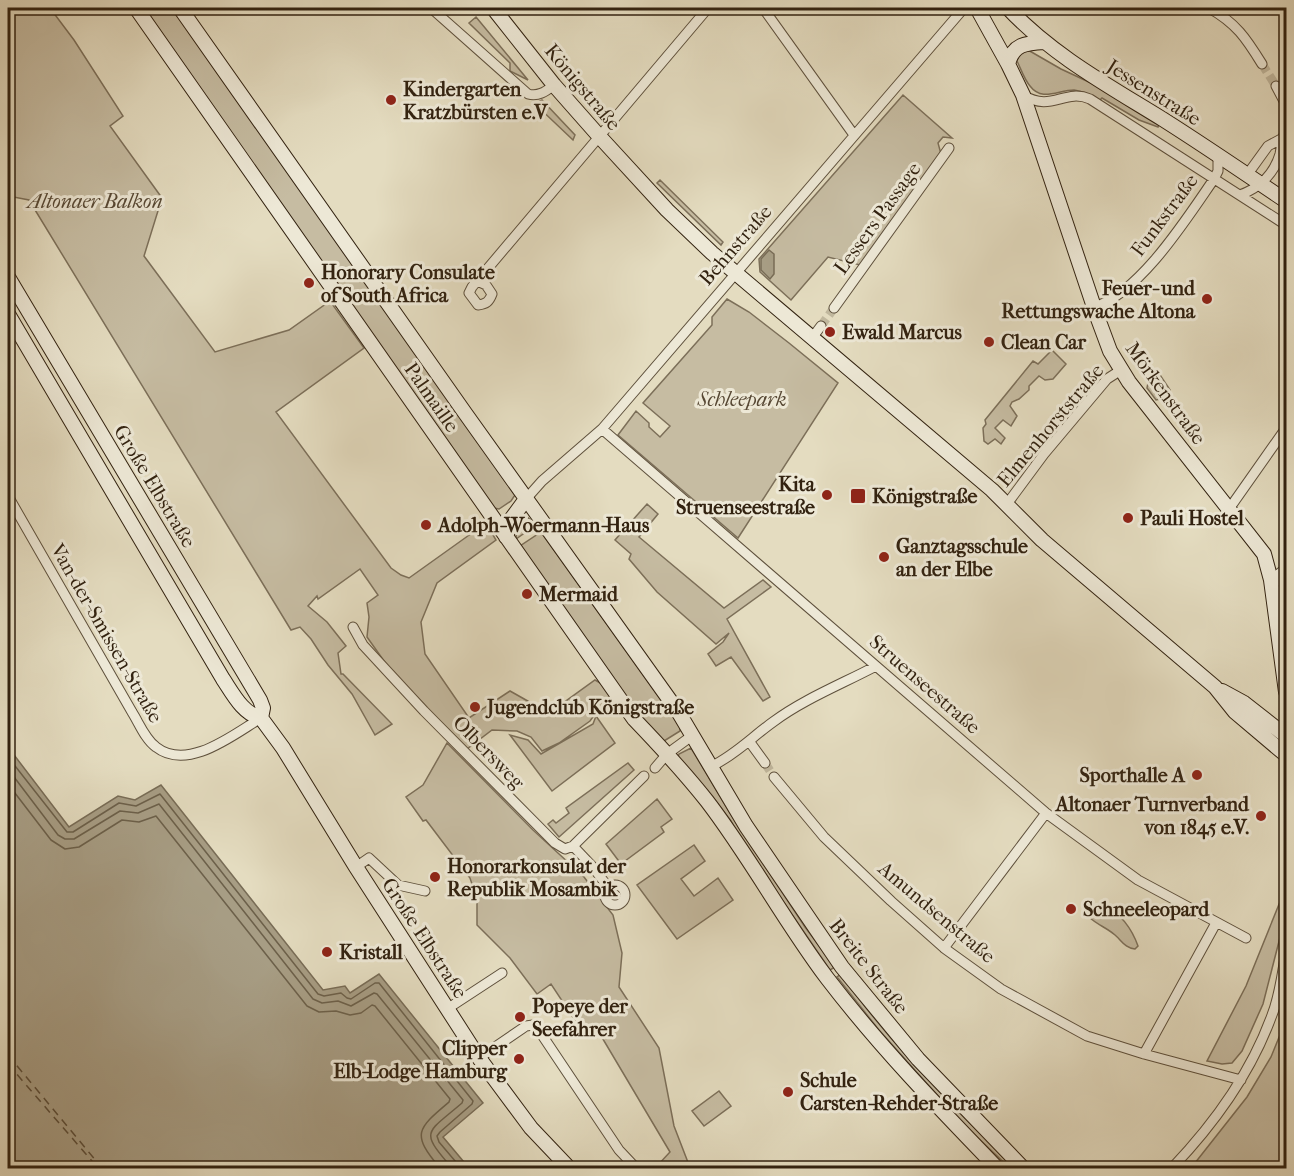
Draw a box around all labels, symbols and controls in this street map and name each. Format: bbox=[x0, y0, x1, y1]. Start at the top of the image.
street label: Königstraße bbox=[540, 40, 625, 135]
street label: Jessenstraße bbox=[1101, 53, 1205, 130]
place label: Kindergarten Kratzbürsten e.V bbox=[403, 78, 548, 124]
marker: Kindergarten Kratzbürsten e.V bbox=[384, 93, 398, 107]
street label: Lessers Passage bbox=[829, 158, 926, 279]
street label: Funkstraße bbox=[1126, 170, 1203, 261]
park label: Altonaer Balkon bbox=[24, 190, 163, 213]
street label: Behnstraße bbox=[694, 200, 777, 290]
place label: Honorary Consulate of South Africa bbox=[321, 261, 495, 307]
marker: Honorary Consulate of South Africa bbox=[302, 276, 316, 290]
place label: Feuer- und Rettungswache Altona bbox=[1001, 277, 1196, 323]
marker: Feuer- und Rettungswache Altona bbox=[1200, 292, 1214, 306]
place label: Ewald Marcus bbox=[842, 321, 963, 344]
marker: Ewald Marcus bbox=[823, 325, 837, 339]
place label: Clean Car bbox=[1001, 331, 1087, 354]
marker: Clean Car bbox=[982, 335, 996, 349]
street label: Mörkenstraße bbox=[1121, 338, 1211, 449]
street label: Palmaille bbox=[399, 358, 464, 436]
street label: Elmenhorststraße bbox=[992, 359, 1108, 491]
park label: Schleepark bbox=[696, 388, 787, 411]
street label: Große Elbstraße bbox=[109, 421, 200, 552]
place label: Kita Struenseestraße bbox=[676, 473, 816, 519]
place label: Königstraße bbox=[872, 485, 978, 508]
marker: Königstraße bbox=[849, 487, 867, 505]
marker: Kita Struenseestraße bbox=[820, 488, 834, 502]
place label: Pauli Hostel bbox=[1140, 507, 1244, 530]
marker: Pauli Hostel bbox=[1121, 511, 1135, 525]
place label: Adolph-Woermann-Haus bbox=[436, 514, 650, 537]
marker: Adolph-Woermann-Haus bbox=[419, 518, 433, 532]
place label: Ganztagsschule an der Elbe bbox=[896, 535, 1028, 581]
street label: Van-der-Smissen-Straße bbox=[45, 539, 167, 727]
marker: Ganztagsschule an der Elbe bbox=[877, 550, 891, 564]
place label: Mermaid bbox=[538, 583, 619, 606]
marker: Mermaid bbox=[520, 587, 534, 601]
street label: Struenseestraße bbox=[865, 630, 985, 739]
place label: Jugendclub Königstraße bbox=[485, 696, 694, 719]
marker: Jugendclub Königstraße bbox=[468, 700, 482, 714]
street label: Olbersweg bbox=[448, 711, 529, 794]
place label: Sporthalle A bbox=[1080, 764, 1186, 787]
marker: Sporthalle A bbox=[1190, 768, 1204, 782]
place label: Altonaer Turnverband von 1845 e.V. bbox=[1054, 793, 1250, 840]
marker: Altonaer Turnverband von 1845 e.V. bbox=[1254, 809, 1268, 823]
place label: Honorarkonsulat der Republik Mosambik bbox=[447, 855, 626, 901]
street label: Amundsenstraße bbox=[873, 856, 1000, 968]
marker: Honorarkonsulat der Republik Mosambik bbox=[428, 870, 442, 884]
street label: Große Elbstraße bbox=[377, 874, 472, 1003]
place label: Schneeleopard bbox=[1083, 898, 1210, 921]
marker: Schneeleopard bbox=[1064, 902, 1078, 916]
street label: Breite Straße bbox=[824, 914, 913, 1019]
place label: Kristall bbox=[339, 941, 403, 964]
marker: Kristall bbox=[320, 945, 334, 959]
place label: Popeye der Seefahrer bbox=[532, 995, 628, 1041]
marker: Popeye der Seefahrer bbox=[513, 1010, 527, 1024]
place label: Clipper Elb-Lodge Hamburg bbox=[333, 1037, 508, 1083]
marker: Clipper Elb-Lodge Hamburg bbox=[512, 1052, 526, 1066]
place label: Schule Carsten-Rehder-Straße bbox=[800, 1069, 998, 1115]
marker: Schule Carsten-Rehder-Straße bbox=[781, 1085, 795, 1099]

